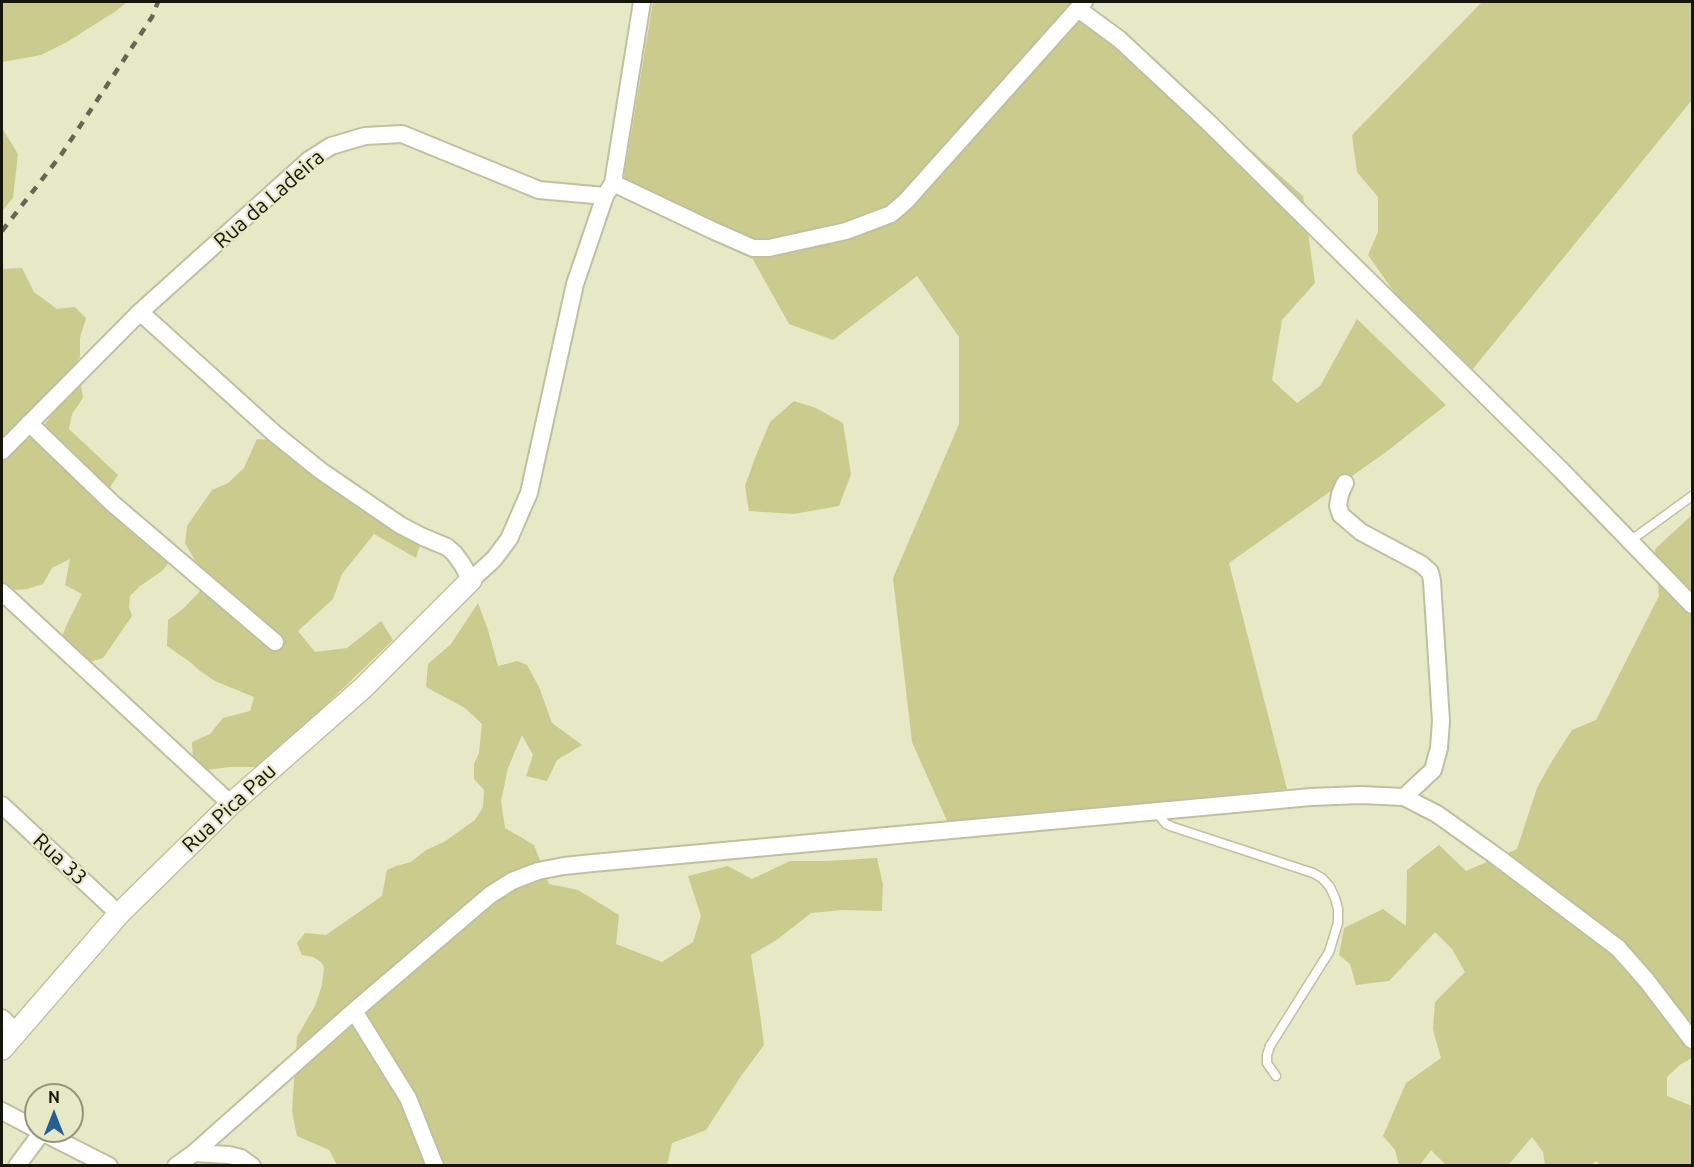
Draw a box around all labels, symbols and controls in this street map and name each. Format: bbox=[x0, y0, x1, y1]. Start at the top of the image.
street label: Rua da Ladeira bbox=[209, 144, 329, 254]
street label: Rua Pica Pau bbox=[177, 758, 281, 858]
street label: Rua 33 bbox=[28, 828, 92, 890]
north arrow bbox=[24, 1083, 84, 1143]
text: N bbox=[48, 1088, 60, 1106]

